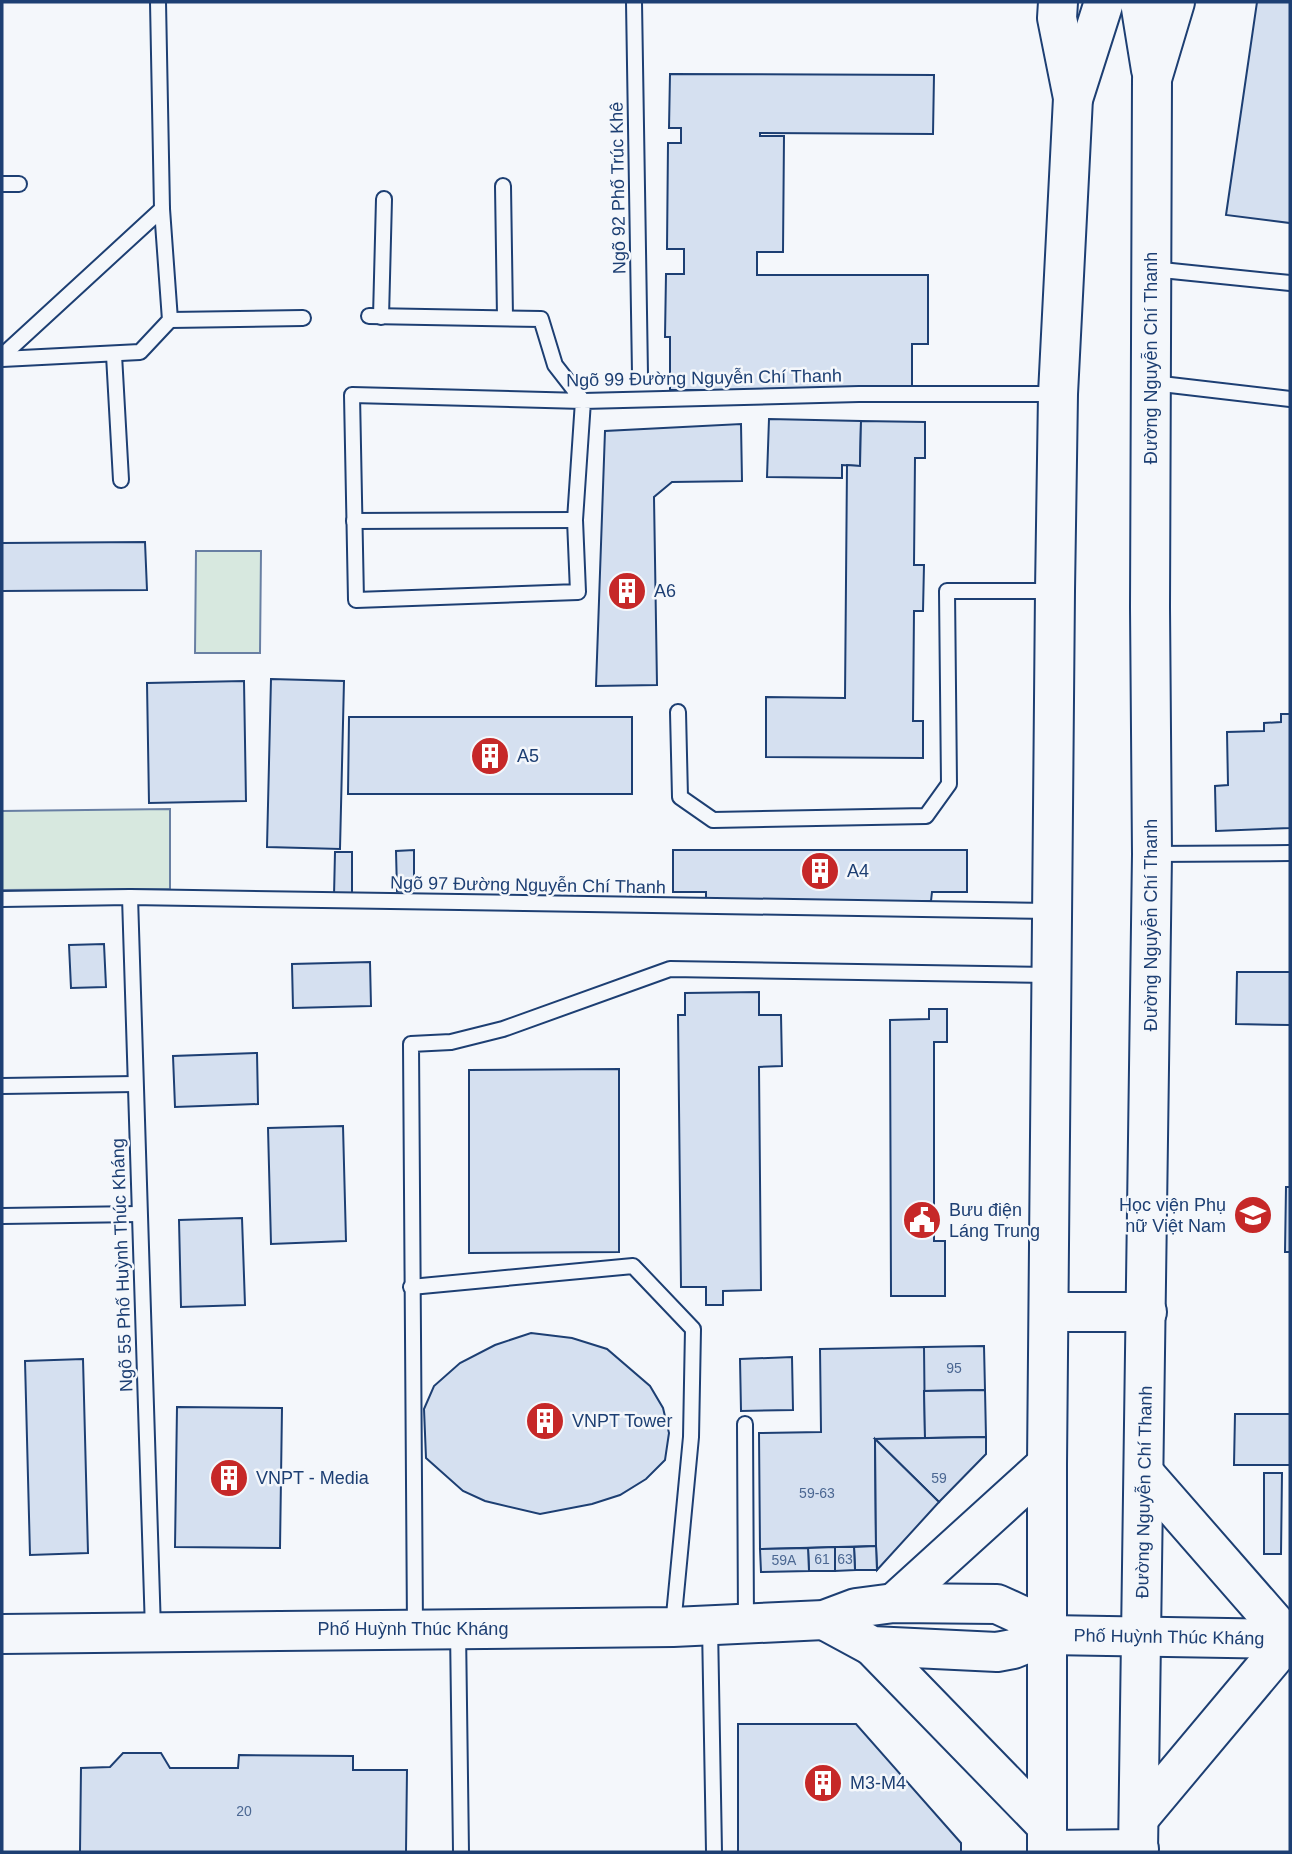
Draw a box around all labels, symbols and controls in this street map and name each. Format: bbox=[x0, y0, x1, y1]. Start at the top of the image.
street label: Ngõ 92 Phố Trúc Khê bbox=[606, 102, 630, 274]
street label: Đường Nguyễn Chí Thanh bbox=[1140, 252, 1161, 464]
street label: Ngõ 99 Đường Nguyễn Chí Thanh bbox=[566, 365, 842, 390]
building icon: A6 bbox=[606, 570, 648, 612]
place label: A6 bbox=[654, 581, 676, 601]
building icon: A5 bbox=[469, 735, 511, 777]
place label: A5 bbox=[517, 746, 539, 766]
street label: Đường Nguyễn Chí Thanh bbox=[1140, 819, 1161, 1031]
building icon: A4 bbox=[799, 850, 841, 892]
place label: A4 bbox=[847, 861, 869, 881]
street label: Ngõ 97 Đường Nguyễn Chí Thanh bbox=[390, 872, 666, 897]
street label: Ngõ 55 Phố Huỳnh Thúc Kháng bbox=[108, 1138, 136, 1392]
school or university icon: Học viện Phụ nữ Việt Nam bbox=[1232, 1194, 1274, 1236]
place label: Học viện Phụ nữ Việt Nam bbox=[1119, 1195, 1226, 1236]
public building icon: Bưu điện Láng Trung bbox=[901, 1199, 943, 1241]
place label: Bưu điện Láng Trung bbox=[949, 1200, 1040, 1241]
house number: 95 bbox=[946, 1360, 962, 1376]
street label: Đường Nguyễn Chí Thanh bbox=[1131, 1385, 1156, 1598]
building icon: VNPT Tower bbox=[524, 1400, 566, 1442]
place label: VNPT Tower bbox=[572, 1411, 672, 1431]
building icon: VNPT - Media bbox=[208, 1457, 250, 1499]
place label: VNPT - Media bbox=[256, 1468, 370, 1488]
house number: 59 bbox=[931, 1470, 947, 1486]
house number: 59-63 bbox=[799, 1485, 835, 1501]
house number: 61 bbox=[814, 1551, 830, 1567]
house number: 63 bbox=[837, 1551, 853, 1567]
house number: 59A bbox=[772, 1552, 797, 1568]
street label: Phố Huỳnh Thúc Kháng bbox=[318, 1619, 508, 1639]
street label: Phố Huỳnh Thúc Kháng bbox=[1073, 1625, 1265, 1649]
building icon: M3-M4 bbox=[802, 1762, 844, 1804]
place label: M3-M4 bbox=[850, 1773, 906, 1793]
house number: 20 bbox=[236, 1803, 252, 1819]

